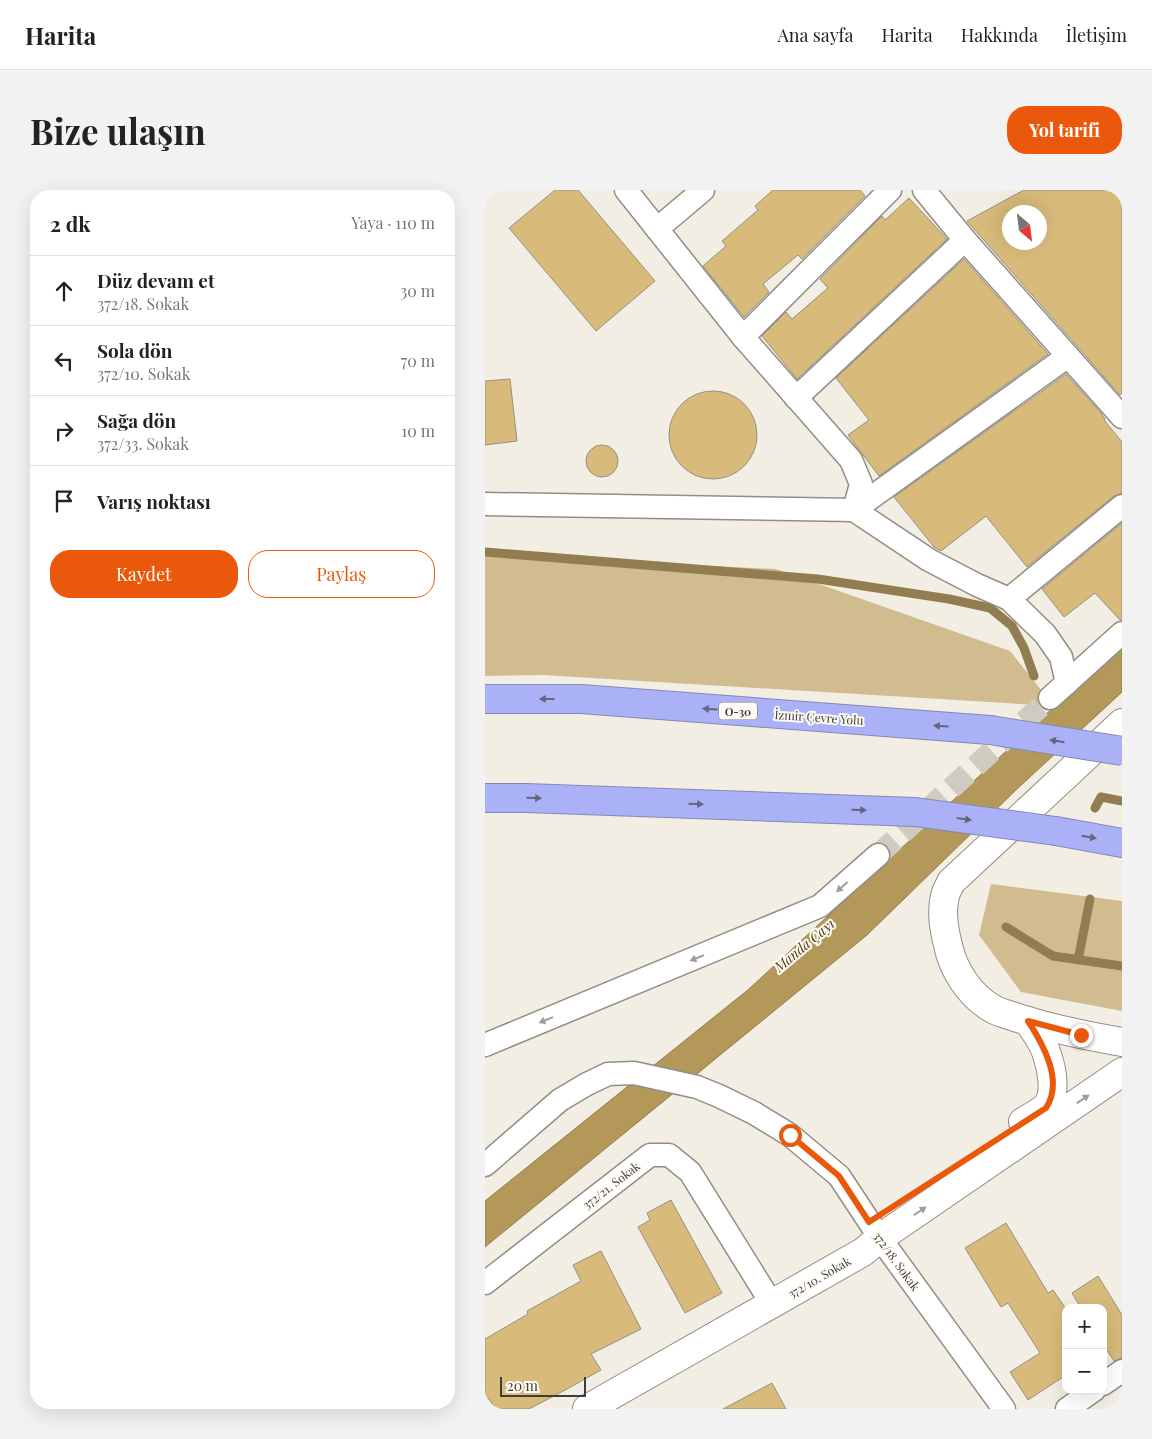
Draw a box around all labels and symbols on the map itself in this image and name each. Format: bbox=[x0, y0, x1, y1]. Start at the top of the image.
north arrow bbox=[1002, 205, 1047, 250]
one-way arrow bbox=[539, 695, 555, 703]
road number: O-30 bbox=[719, 702, 757, 720]
one-way arrow bbox=[701, 705, 717, 713]
street label: İzmir Çevre Yolu bbox=[774, 706, 864, 728]
one-way arrow bbox=[933, 722, 949, 730]
one-way arrow bbox=[1048, 736, 1064, 744]
one-way arrow bbox=[526, 794, 542, 802]
one-way arrow bbox=[688, 801, 704, 809]
one-way arrow bbox=[851, 807, 867, 815]
one-way arrow bbox=[956, 815, 972, 823]
one-way arrow bbox=[1082, 834, 1098, 842]
one-way arrow bbox=[835, 882, 848, 893]
water label: Manda Çayı bbox=[769, 914, 838, 976]
one-way arrow bbox=[690, 955, 704, 963]
one-way arrow bbox=[539, 1017, 554, 1024]
route end bbox=[1070, 1024, 1093, 1047]
one-way arrow bbox=[1076, 1094, 1090, 1104]
route start bbox=[779, 1124, 802, 1147]
street label: 372/21. Sokak bbox=[579, 1157, 643, 1212]
one-way arrow bbox=[914, 1206, 927, 1216]
street label: 372/18. Sokak bbox=[870, 1228, 924, 1294]
street label: 372/10. Sokak bbox=[785, 1252, 854, 1301]
scale bar bbox=[500, 1374, 586, 1397]

